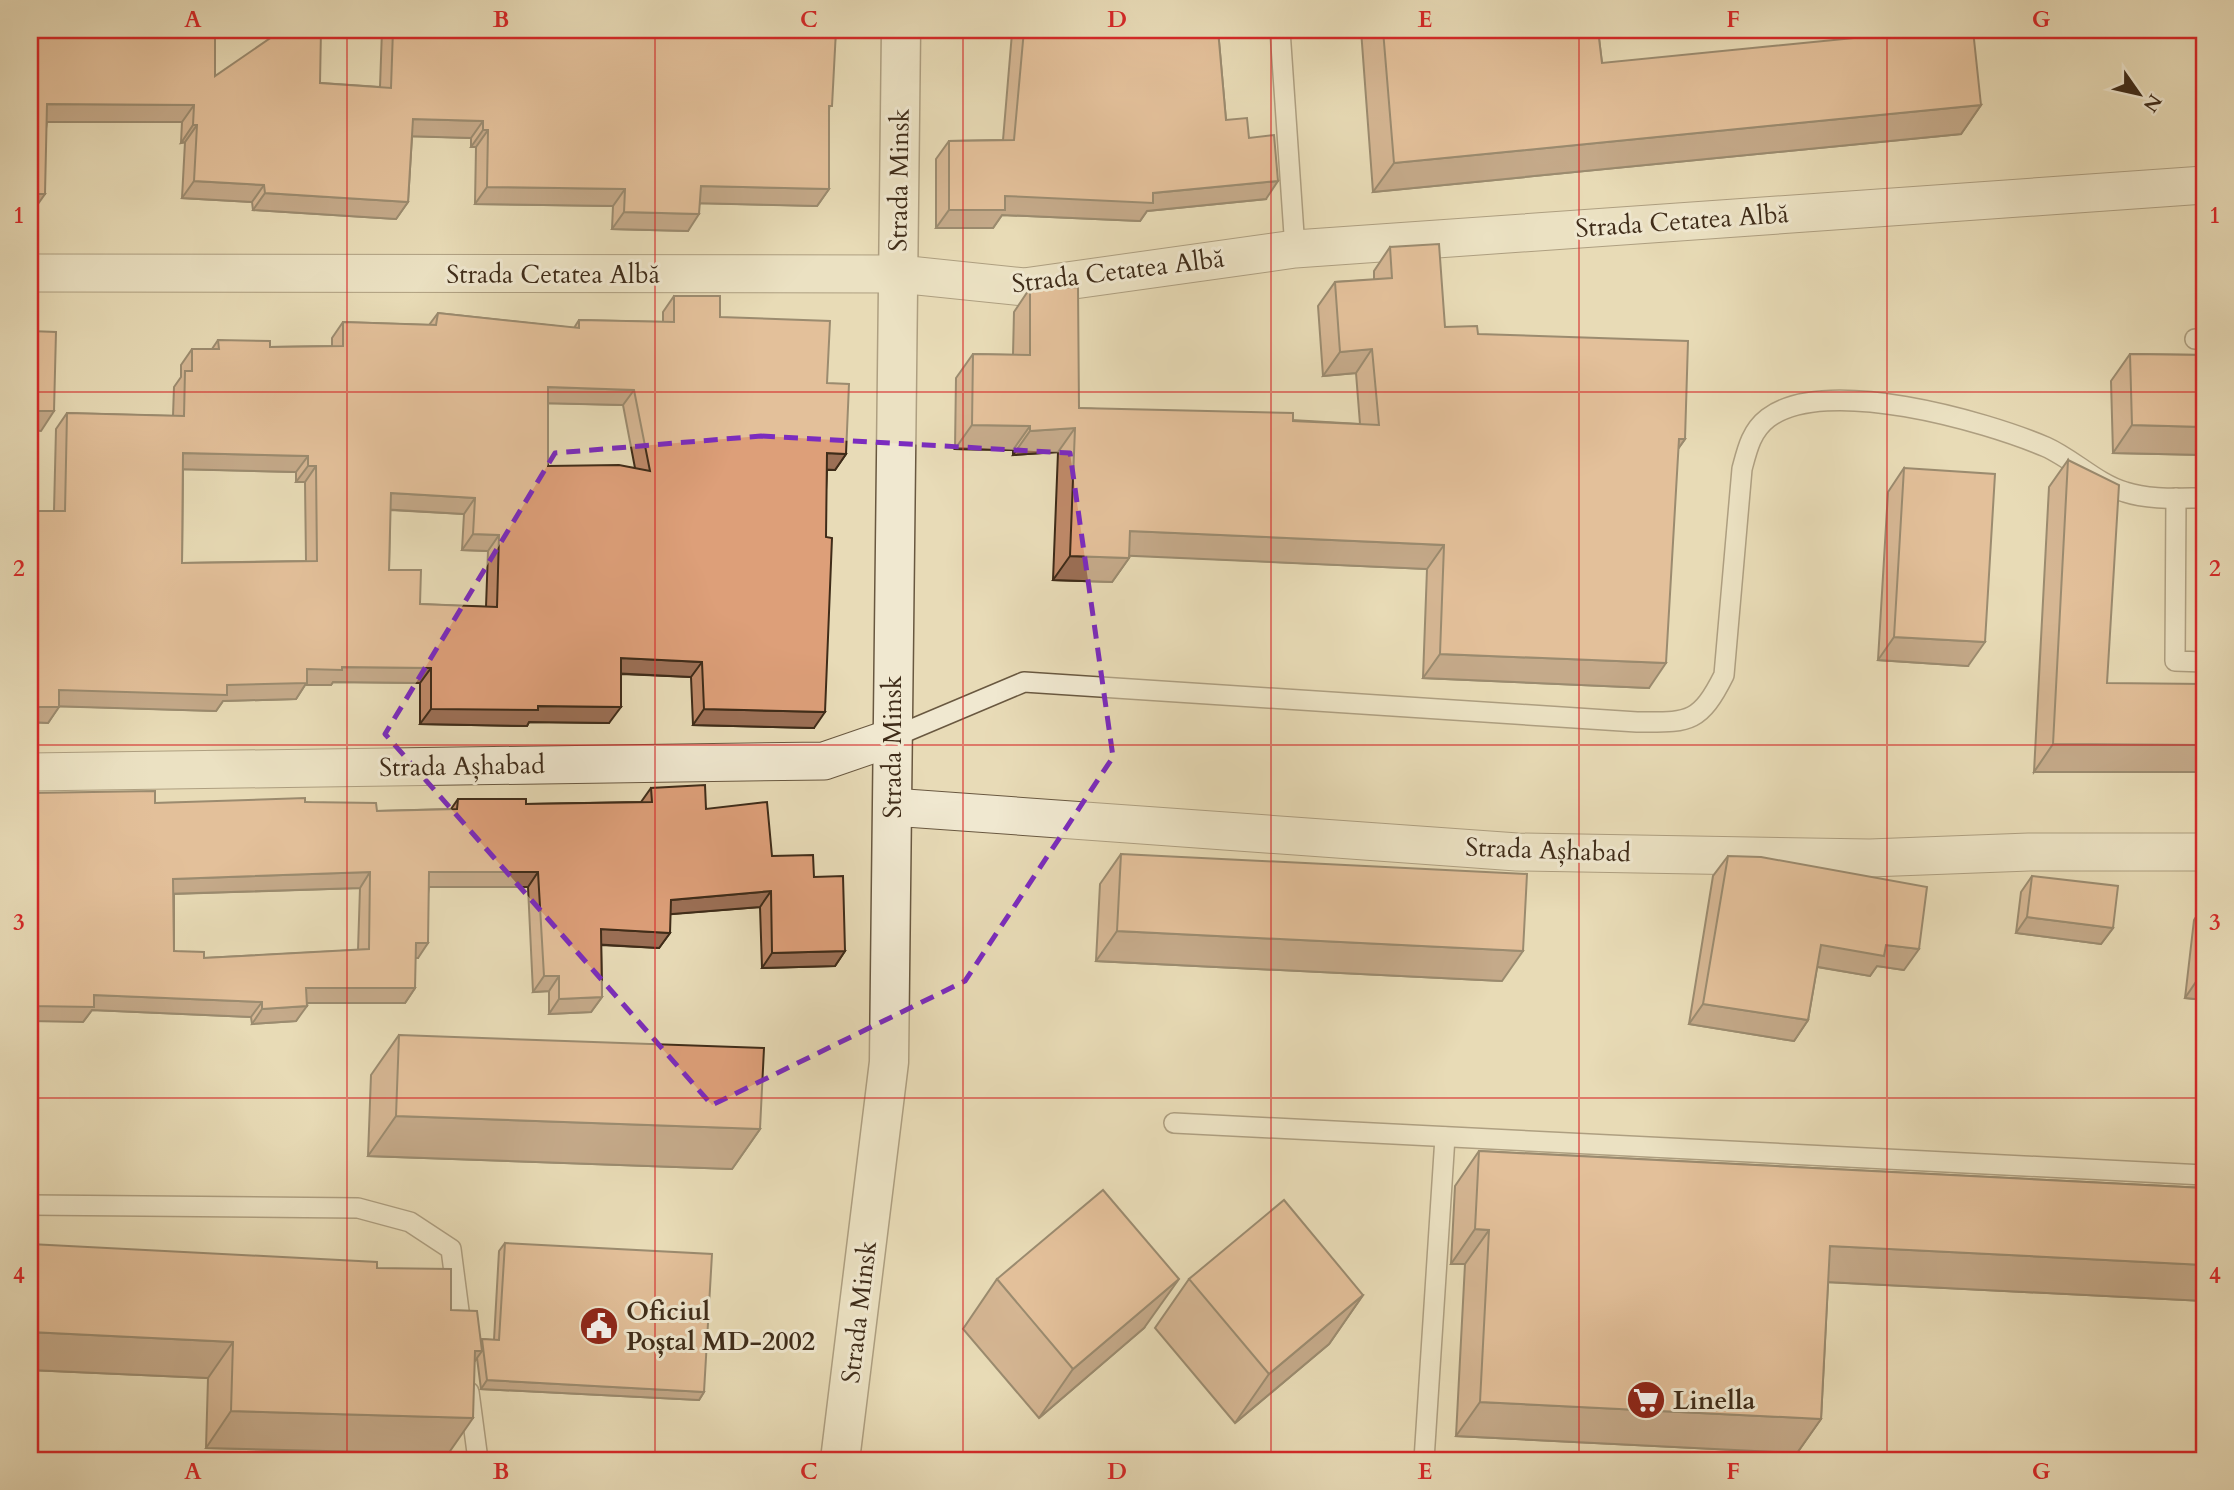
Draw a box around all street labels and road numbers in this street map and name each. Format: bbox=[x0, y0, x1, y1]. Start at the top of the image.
street label: Strada Minsk bbox=[880, 108, 918, 252]
street label: Strada Cetatea Albă bbox=[1574, 196, 1790, 246]
street label: Strada Cetatea Albă bbox=[1010, 241, 1226, 301]
street label: Strada Cetatea Albă bbox=[446, 257, 660, 292]
street label: Strada Minsk bbox=[875, 675, 910, 819]
street label: Strada Așhabad bbox=[379, 747, 545, 785]
street label: Strada Așhabad bbox=[1465, 830, 1632, 870]
street label: Strada Minsk bbox=[833, 1239, 885, 1385]

